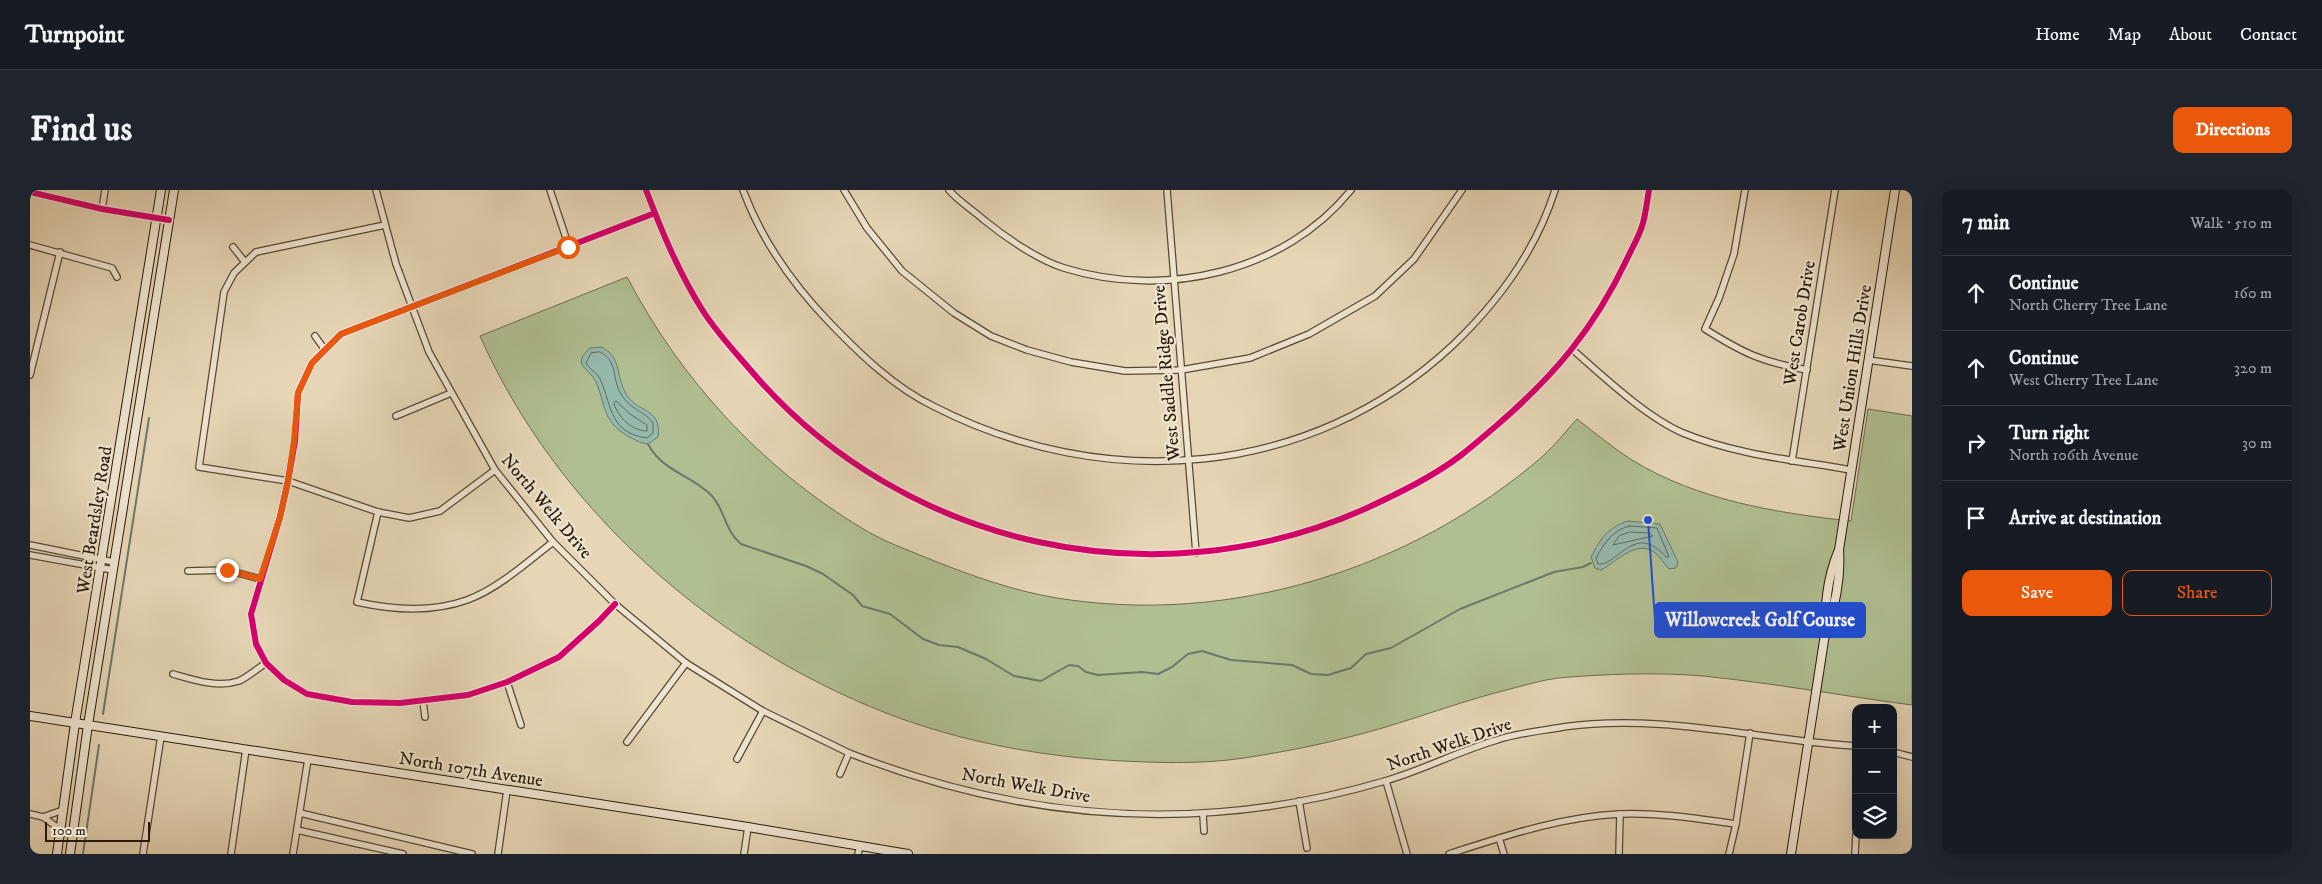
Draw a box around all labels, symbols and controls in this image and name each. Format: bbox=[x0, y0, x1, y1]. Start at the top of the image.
text: Turnpoint bbox=[25, 20, 124, 50]
text: Home bbox=[2035, 24, 2080, 46]
text: Map bbox=[2108, 24, 2141, 46]
text: About bbox=[2169, 24, 2212, 46]
text: Contact bbox=[2240, 24, 2297, 46]
button: Directions bbox=[2173, 107, 2292, 153]
text: Find us bbox=[30, 108, 132, 152]
text: 7 min bbox=[1962, 210, 2010, 236]
text: Walk · 510 m bbox=[2190, 213, 2272, 233]
route start bbox=[557, 236, 580, 259]
street label: West Carob Drive bbox=[1779, 259, 1821, 388]
text: Continue bbox=[2009, 272, 2079, 295]
icon: ahead bbox=[1962, 279, 1990, 307]
street label: West Union Hills Drive bbox=[1829, 283, 1877, 454]
text: 160 m bbox=[2234, 283, 2272, 303]
street label: West Saddle Ridge Drive bbox=[1148, 284, 1186, 463]
text: North Cherry Tree Lane bbox=[2009, 295, 2167, 315]
text: Continue bbox=[2009, 347, 2079, 370]
icon: ahead bbox=[1962, 354, 1990, 382]
text: 320 m bbox=[2234, 358, 2272, 378]
text: West Cherry Tree Lane bbox=[2009, 370, 2158, 390]
text: Turn right bbox=[2009, 422, 2089, 445]
icon: right bbox=[1962, 429, 1990, 457]
text: 30 m bbox=[2242, 433, 2272, 453]
street label: West Beardsley Road bbox=[72, 445, 118, 597]
text: North 106th Avenue bbox=[2009, 445, 2138, 465]
street label: North Welk Drive bbox=[496, 450, 597, 564]
icon: arrive bbox=[1962, 504, 1990, 532]
text: Arrive at destination bbox=[2009, 507, 2161, 530]
route end bbox=[216, 559, 239, 582]
button: Save bbox=[1962, 570, 2112, 616]
button: Share bbox=[2122, 570, 2272, 616]
callout: Willowcreek Golf Course bbox=[1655, 603, 1865, 637]
text: Willowcreek Golf Course bbox=[1664, 609, 1855, 632]
map controls bbox=[1852, 704, 1897, 839]
button: + bbox=[1852, 704, 1897, 749]
street label: North Welk Drive bbox=[1384, 713, 1514, 777]
street label: North 107th Avenue bbox=[397, 748, 544, 792]
button: − bbox=[1852, 749, 1897, 794]
street label: North Welk Drive bbox=[960, 764, 1092, 808]
button: layers bbox=[1852, 794, 1897, 839]
scale bar bbox=[45, 819, 150, 842]
text: 100 m bbox=[52, 822, 86, 840]

